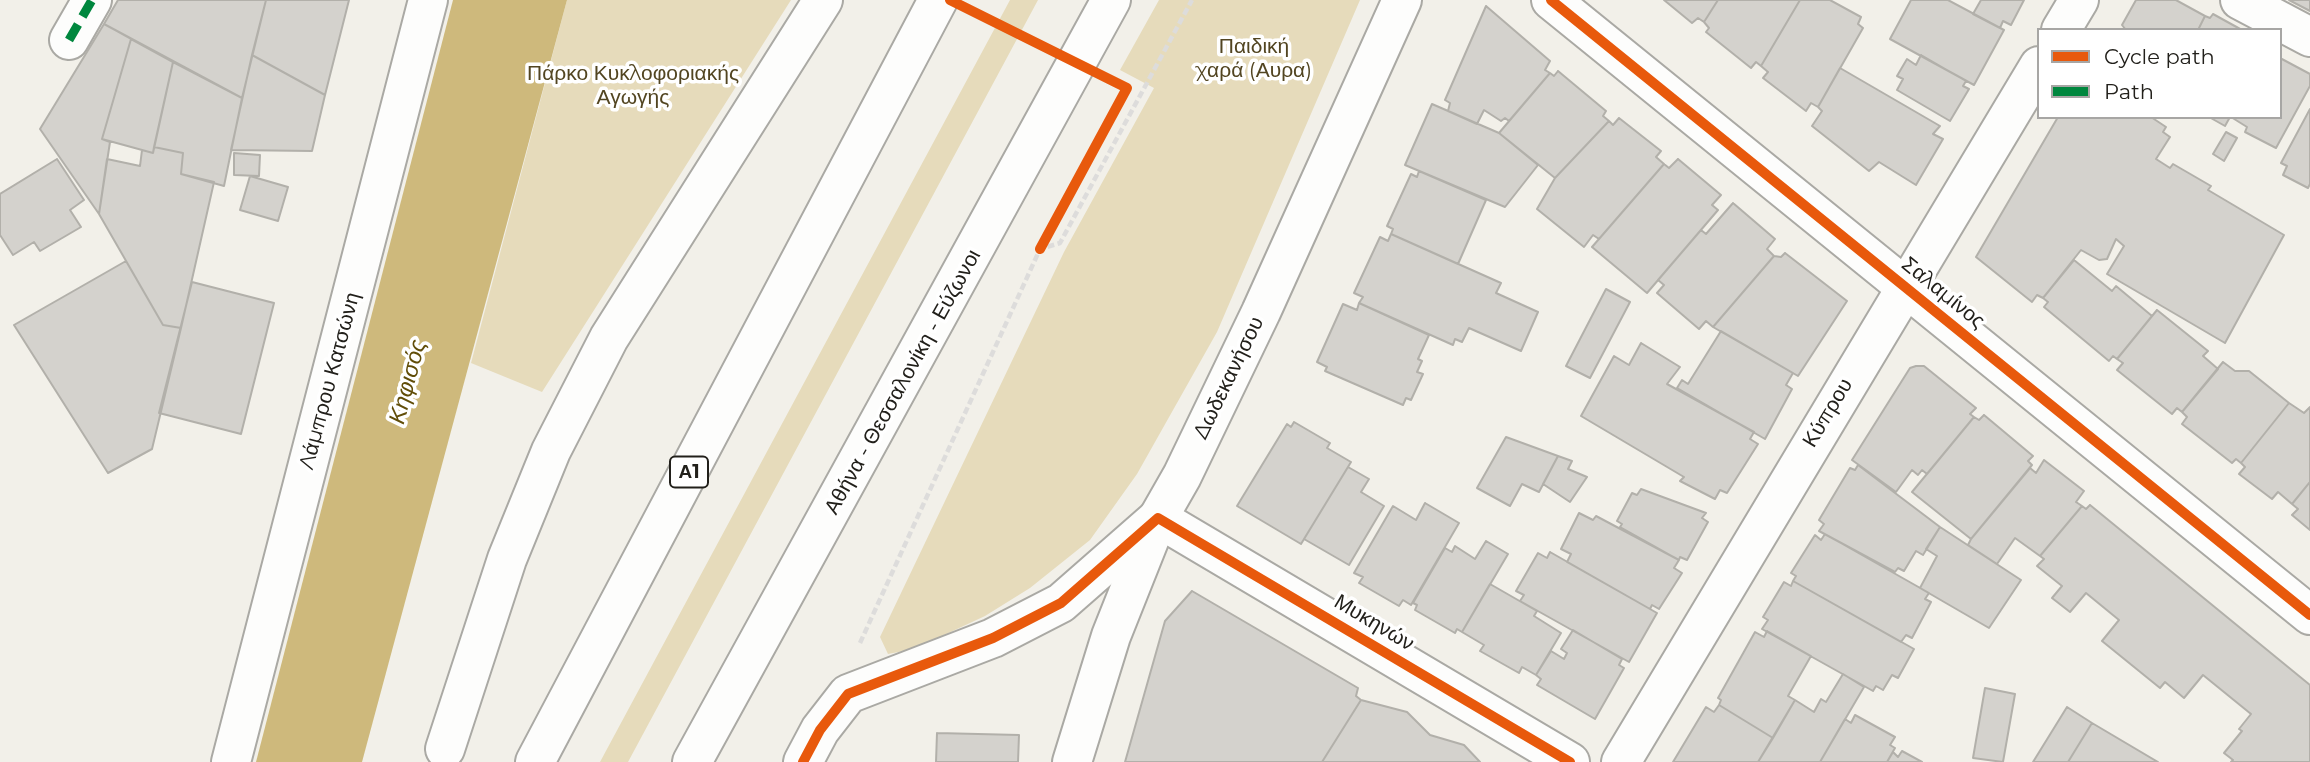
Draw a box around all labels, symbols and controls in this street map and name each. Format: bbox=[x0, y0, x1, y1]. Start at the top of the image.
legend bbox=[2037, 28, 2282, 119]
park label: Παιδική χαρά (Αυρα) bbox=[1196, 34, 1312, 84]
text: Cycle path bbox=[2104, 44, 2215, 69]
park label: Πάρκο Κυκλοφοριακής Αγωγής bbox=[527, 61, 739, 111]
text: Path bbox=[2104, 79, 2154, 104]
street label: Αθήνα - Θεσσαλονίκη - Εύζωνοι bbox=[820, 245, 986, 519]
street label: Σαλαμίνος bbox=[1896, 252, 1990, 334]
street label: Λάμπρου Κατσώνη bbox=[294, 290, 366, 472]
street label: Δωδεκανήσου bbox=[1188, 313, 1270, 443]
water label: Κηφισός bbox=[384, 337, 432, 427]
street label: Κύπρου bbox=[1798, 374, 1858, 452]
road number: Α1 bbox=[670, 457, 708, 488]
street label: Μυκηνών bbox=[1330, 589, 1418, 657]

